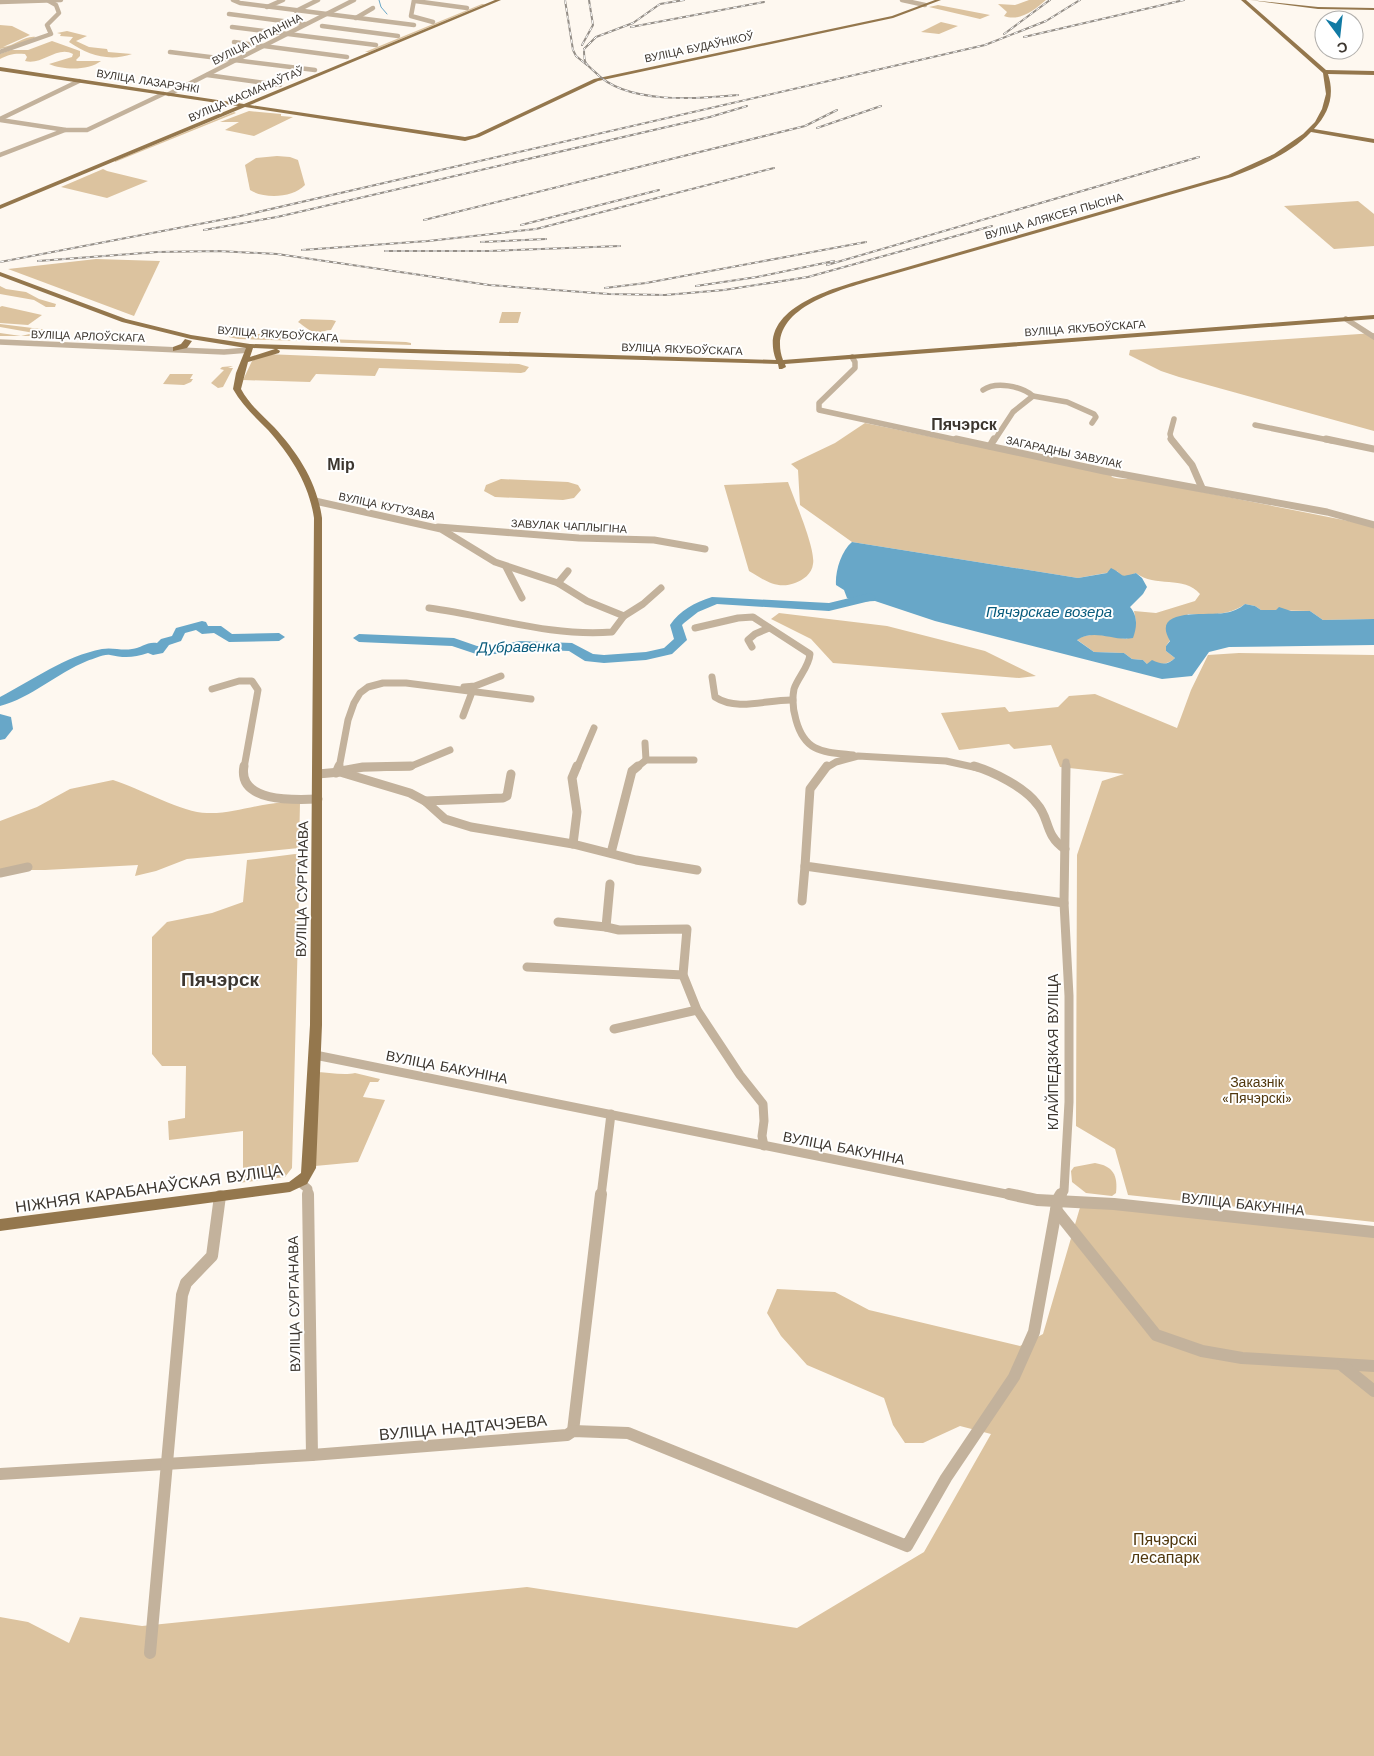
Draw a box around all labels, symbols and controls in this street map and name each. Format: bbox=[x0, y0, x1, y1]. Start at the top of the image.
north arrow bbox=[1314, 10, 1364, 60]
street label: ВУЛІЦА ПАПАНІНА bbox=[210, 11, 305, 68]
street label: ВУЛІЦА БУДАЎНІКОЎ bbox=[643, 29, 756, 65]
text: С bbox=[1335, 39, 1349, 57]
street label: ВУЛІЦА КАСМАНАЎТАЎ bbox=[187, 64, 307, 125]
street label: ВУЛІЦА ЛАЗАРЭНКІ bbox=[95, 67, 200, 96]
street label: ВУЛІЦА АЛЯКСЕЯ ПЫСІНА bbox=[984, 190, 1125, 242]
street label: ВУЛІЦА ЯКУБОЎСКАГА bbox=[1024, 318, 1147, 339]
street label: ВУЛІЦА ЯКУБОЎСКАГА bbox=[217, 324, 340, 345]
street label: ВУЛІЦА АРЛОЎСКАГА bbox=[31, 328, 146, 345]
street label: ВУЛІЦА ЯКУБОЎСКАГА bbox=[621, 341, 744, 358]
district label: Пячэрск bbox=[931, 415, 998, 434]
street label: ЗАГАРАДНЫ ЗАВУЛАК bbox=[1005, 434, 1124, 471]
district label: Мір bbox=[327, 455, 355, 474]
street label: ВУЛІЦА КУТУЗАВА bbox=[337, 490, 437, 523]
street label: ЗАВУЛАК ЧАПЛЫГІНА bbox=[511, 517, 628, 536]
water label: Пячэрскае возера bbox=[986, 603, 1112, 621]
water label: Дубравенка bbox=[475, 637, 561, 657]
street label: ВУЛІЦА СУРГАНАВА bbox=[293, 820, 311, 957]
district label: Пячэрск bbox=[181, 968, 259, 991]
street label: КЛАЙПЕДЗКАЯ ВУЛІЦА bbox=[1044, 973, 1061, 1130]
street label: ВУЛІЦА БАКУНІНА bbox=[385, 1047, 510, 1087]
park label: Заказнік «Пячэрскі» bbox=[1222, 1074, 1292, 1106]
street label: ВУЛІЦА БАКУНІНА bbox=[782, 1128, 907, 1168]
street label: НІЖНЯЯ КАРАБАНАЎСКАЯ ВУЛІЦА bbox=[14, 1159, 284, 1217]
street label: ВУЛІЦА БАКУНІНА bbox=[1181, 1190, 1306, 1218]
street label: ВУЛІЦА СУРГАНАВА bbox=[285, 1235, 303, 1372]
street label: ВУЛІЦА НАДТАЧЭЕВА bbox=[378, 1411, 548, 1444]
park label: Пячэрскі лесапарк bbox=[1131, 1530, 1200, 1567]

